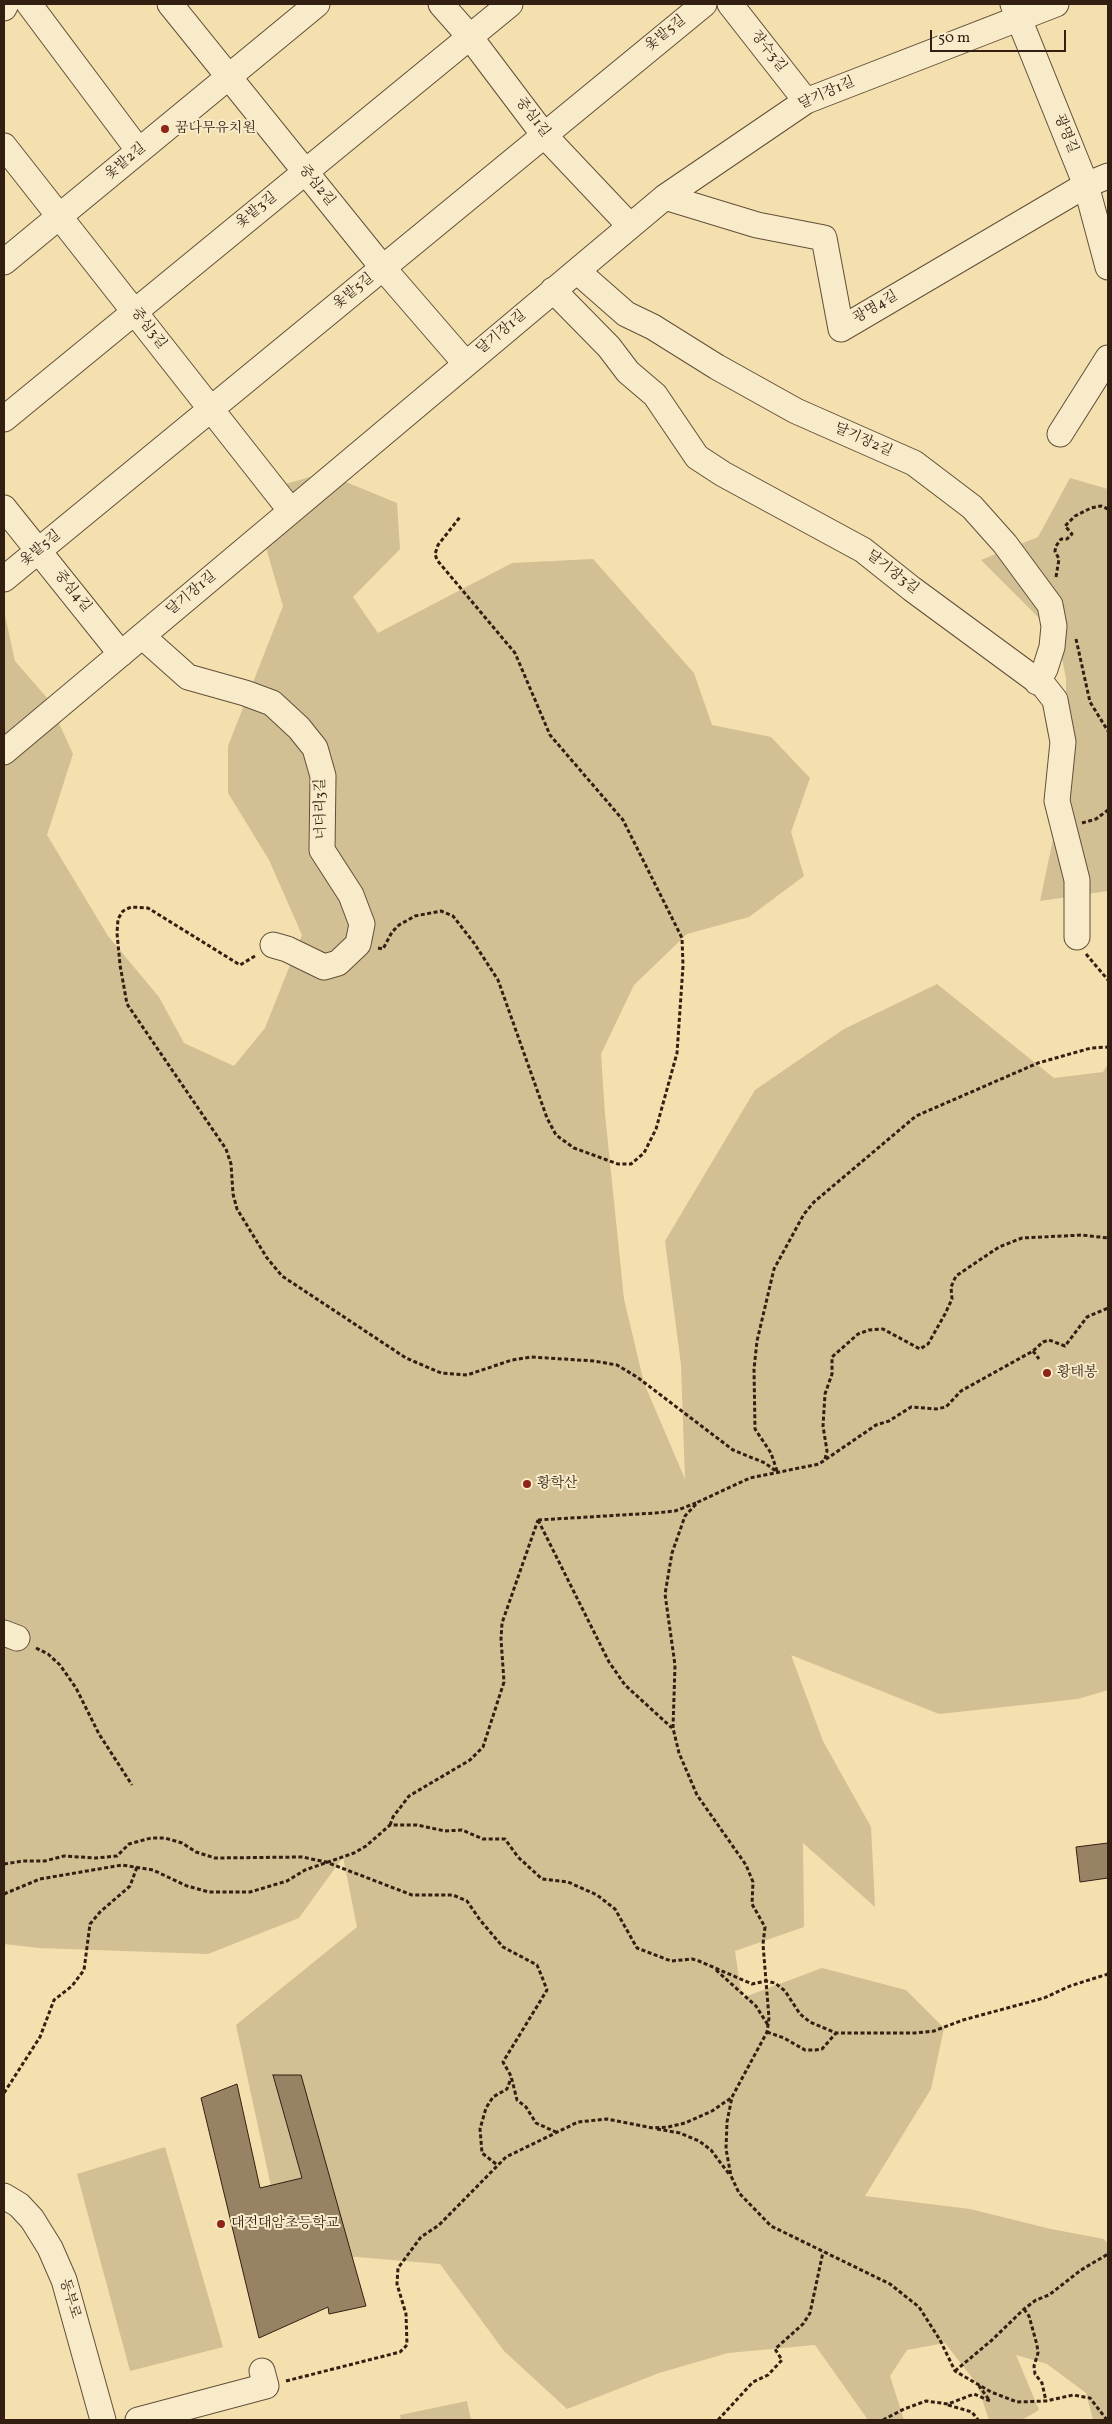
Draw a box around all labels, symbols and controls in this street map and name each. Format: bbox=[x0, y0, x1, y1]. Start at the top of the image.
street label: 옻밭5길 bbox=[642, 13, 690, 55]
scale bar bbox=[932, 20, 1068, 52]
street label: 장수3길 bbox=[747, 28, 789, 76]
text: 50 m bbox=[938, 28, 970, 49]
street label: 달기장1길 bbox=[796, 74, 858, 114]
street label: 중심1길 bbox=[511, 95, 553, 141]
street label: 광명길 bbox=[1050, 112, 1080, 156]
place label: 꿈나무유치원 bbox=[175, 121, 256, 137]
marker: 꿈나무유치원 bbox=[159, 123, 171, 135]
street label: 옻밭2길 bbox=[102, 140, 150, 184]
street label: 중심2길 bbox=[294, 162, 338, 210]
street label: 옻밭3길 bbox=[233, 189, 281, 233]
street label: 옻밭5길 bbox=[330, 271, 378, 313]
street label: 광명4길 bbox=[851, 288, 901, 328]
street label: 중심3길 bbox=[127, 305, 169, 353]
street label: 달기장1길 bbox=[474, 307, 530, 359]
street label: 달기장2길 bbox=[831, 421, 895, 461]
street label: 옻밭5길 bbox=[17, 528, 65, 570]
street label: 달기장3길 bbox=[863, 548, 921, 598]
street label: 중심4길 bbox=[50, 568, 94, 616]
street label: 달기장1길 bbox=[164, 568, 220, 620]
street label: 너더리3길 bbox=[313, 778, 331, 840]
place label: 황태봉 bbox=[1057, 1365, 1098, 1381]
marker: 황태봉 bbox=[1041, 1367, 1053, 1379]
place label: 황학산 bbox=[537, 1476, 578, 1492]
marker: 황학산 bbox=[521, 1478, 533, 1490]
place label: 대전대암초등학교 bbox=[231, 2216, 339, 2232]
marker: 대전대암초등학교 bbox=[215, 2218, 227, 2230]
street label: 동부로 bbox=[55, 2277, 83, 2321]

